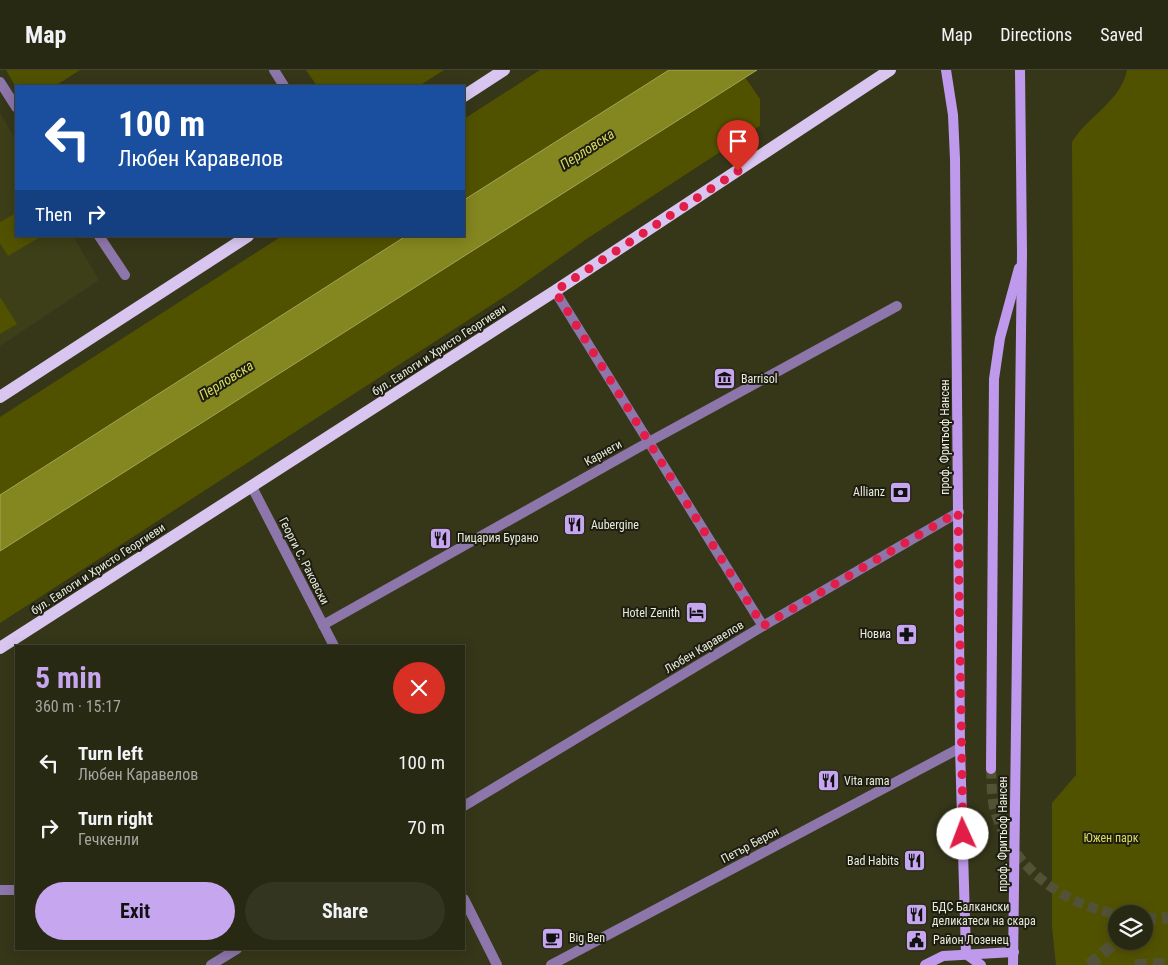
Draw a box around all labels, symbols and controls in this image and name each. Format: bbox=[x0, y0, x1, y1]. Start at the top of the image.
text: Map bbox=[25, 21, 66, 49]
text: Map bbox=[941, 24, 972, 45]
text: Directions bbox=[1000, 24, 1072, 45]
text: Saved bbox=[1100, 24, 1143, 45]
text: 100 m bbox=[118, 104, 205, 145]
icon: left bbox=[35, 105, 100, 170]
pin bbox=[717, 120, 759, 171]
water label: Перловска bbox=[557, 126, 617, 172]
icon: arrive bbox=[724, 127, 752, 155]
text: Любен Каравелов bbox=[118, 146, 283, 171]
icon: right bbox=[82, 200, 110, 228]
text: Then bbox=[35, 203, 72, 226]
street label: бул. Евлоги и Христо Георгиеви bbox=[369, 301, 509, 399]
water label: Перловска bbox=[196, 357, 256, 403]
museum icon: Barrisol bbox=[713, 367, 737, 391]
place label: Barrisol bbox=[741, 372, 778, 386]
street label: проф. Фритьоф Нансен bbox=[938, 379, 952, 495]
street label: Карнеги bbox=[582, 437, 624, 469]
bank icon: Allianz bbox=[889, 480, 913, 504]
place label: Allianz bbox=[853, 485, 885, 499]
restaurant icon: Aubergine bbox=[563, 513, 587, 537]
street label: Георги С. Раковски bbox=[276, 515, 332, 607]
place label: Aubergine bbox=[591, 518, 639, 532]
street label: бул. Евлоги и Христо Георгиеви bbox=[28, 520, 168, 618]
restaurant icon: Пицария Бурано bbox=[429, 526, 453, 550]
place label: Пицария Бурано bbox=[457, 531, 539, 545]
hotel icon: Hotel Zenith bbox=[684, 601, 708, 625]
place label: Hotel Zenith bbox=[622, 606, 680, 620]
street label: Любен Каравелов bbox=[662, 618, 746, 676]
pharmacy icon: Новиа bbox=[895, 622, 919, 646]
place label: Новиа bbox=[860, 627, 891, 641]
text: 5 min bbox=[35, 660, 102, 695]
button: close bbox=[393, 662, 445, 714]
text: 360 m · 15:17 bbox=[35, 697, 121, 716]
text: Turn left bbox=[78, 742, 143, 765]
icon: left bbox=[35, 749, 63, 777]
text: 100 m bbox=[398, 751, 445, 774]
text: Любен Каравелов bbox=[78, 765, 198, 784]
restaurant icon: Vita rama bbox=[816, 769, 840, 793]
place label: Vita rama bbox=[844, 774, 890, 788]
street label: проф. Фритьоф Нансен bbox=[996, 776, 1010, 892]
text: Turn right bbox=[78, 807, 153, 830]
position arrow bbox=[936, 807, 988, 859]
icon: right bbox=[35, 814, 63, 842]
text: 70 m bbox=[408, 816, 445, 839]
street label: Петър Берон bbox=[719, 824, 781, 866]
text: Гечкенли bbox=[78, 830, 139, 849]
park label: Южен парк bbox=[1083, 831, 1139, 845]
restaurant icon: Bad Habits bbox=[903, 849, 927, 873]
place label: Bad Habits bbox=[847, 854, 899, 868]
button: Exit bbox=[35, 882, 235, 940]
button: Share bbox=[245, 882, 445, 940]
place label: БДС Балкански деликатеси на скара bbox=[932, 900, 1036, 928]
restaurant icon: БДС Балкански деликатеси на скара bbox=[904, 902, 928, 926]
map controls bbox=[1108, 905, 1153, 950]
button: layers bbox=[1108, 905, 1153, 950]
cafe icon: Big Ben bbox=[541, 926, 565, 950]
public building icon: Район Лозенец bbox=[905, 928, 929, 952]
place label: Big Ben bbox=[569, 931, 605, 945]
place label: Район Лозенец bbox=[933, 933, 1009, 947]

